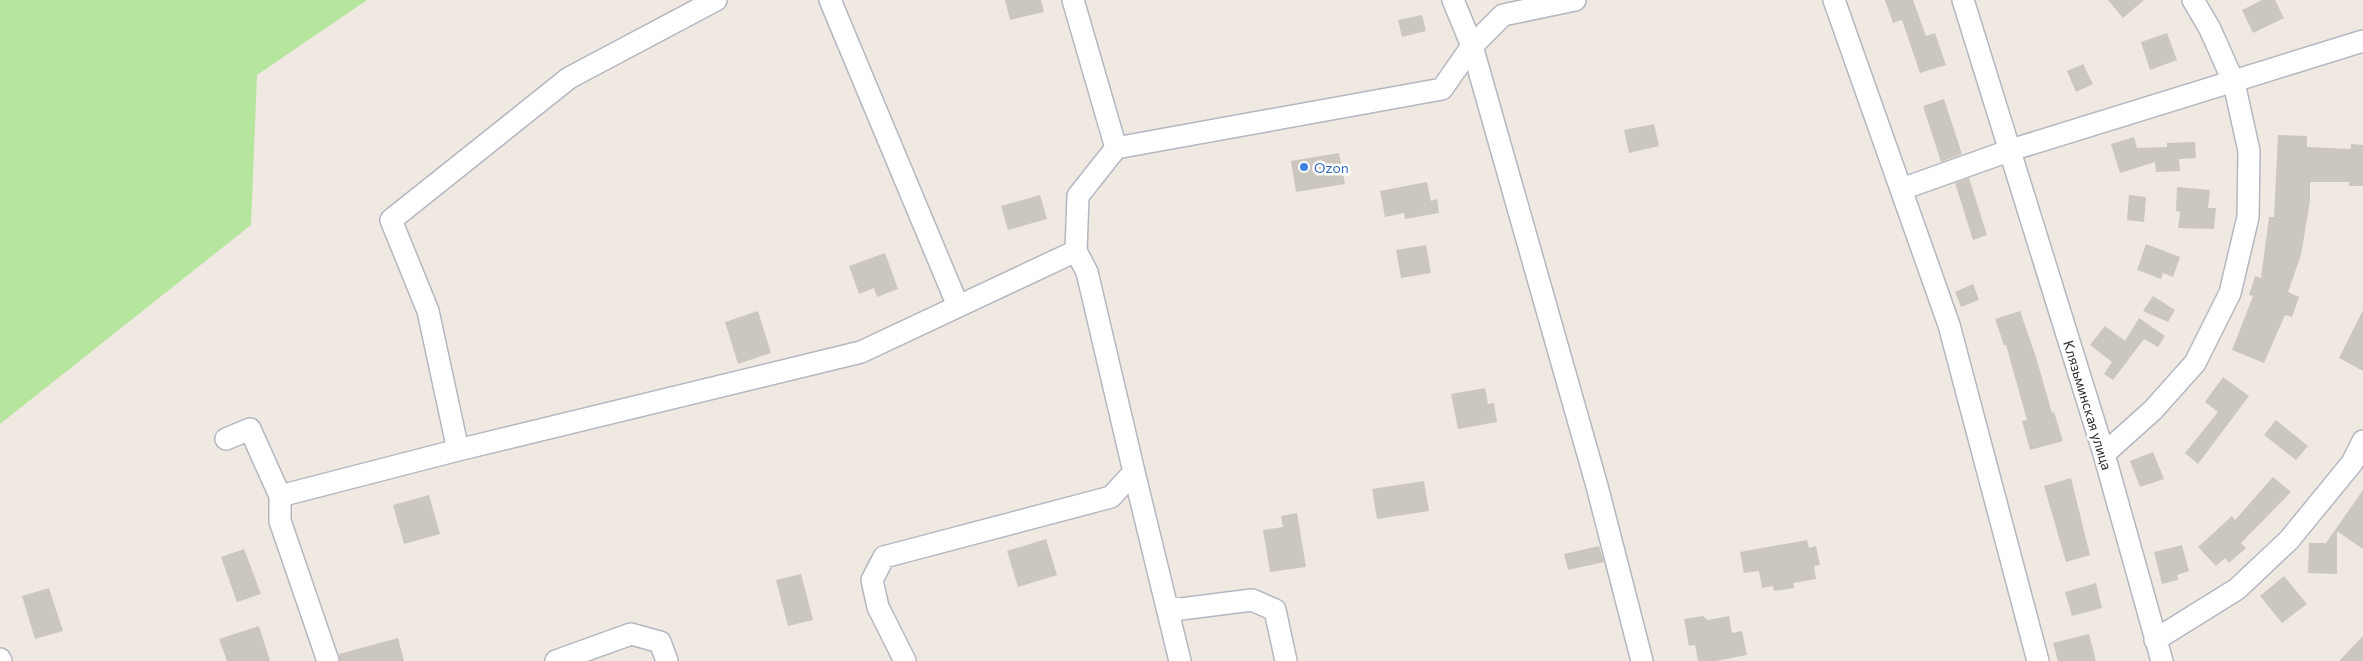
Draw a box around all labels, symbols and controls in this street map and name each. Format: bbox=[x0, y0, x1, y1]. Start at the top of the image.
place label: Ozon bbox=[1314, 159, 1349, 176]
marker: Ozon bbox=[1298, 161, 1310, 173]
street label: Клязьминская улица bbox=[2060, 338, 2116, 472]

